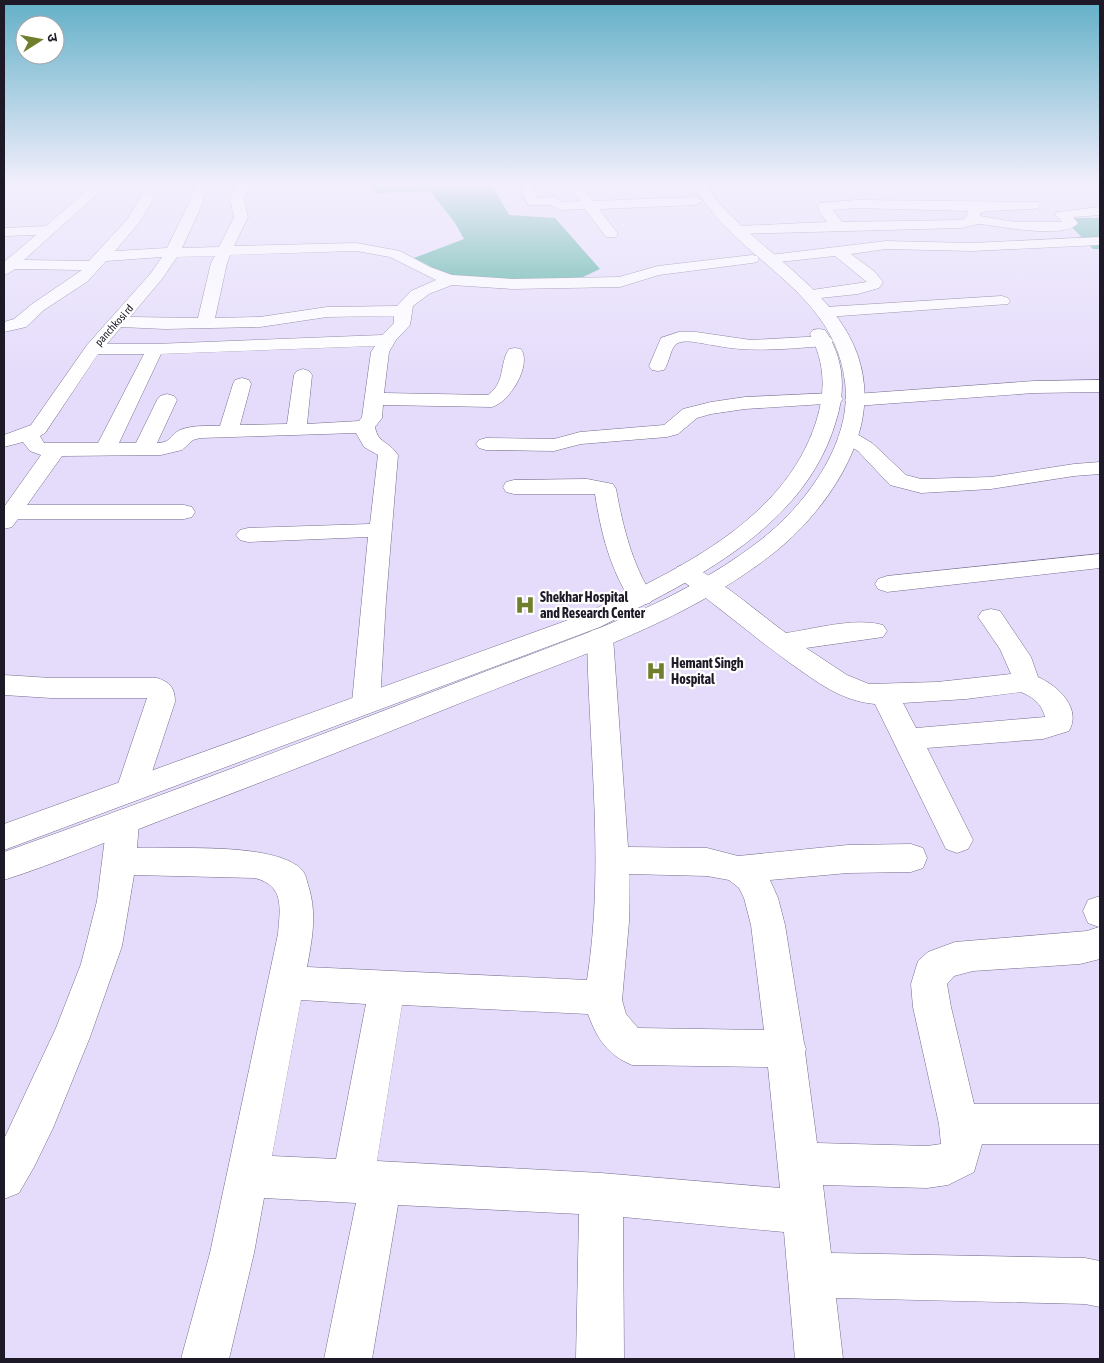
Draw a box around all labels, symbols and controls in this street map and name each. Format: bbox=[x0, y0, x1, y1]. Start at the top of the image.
north arrow bbox=[15, 15, 65, 65]
text: उ bbox=[44, 32, 62, 44]
street label: panchkosi rd bbox=[92, 302, 136, 348]
place label: Shekhar Hospital and Research Center bbox=[540, 589, 646, 621]
hospital icon: Shekhar Hospital and Research Center bbox=[514, 594, 536, 616]
place label: Hemant Singh Hospital bbox=[671, 655, 744, 687]
hospital icon: Hemant Singh Hospital bbox=[645, 660, 667, 682]

